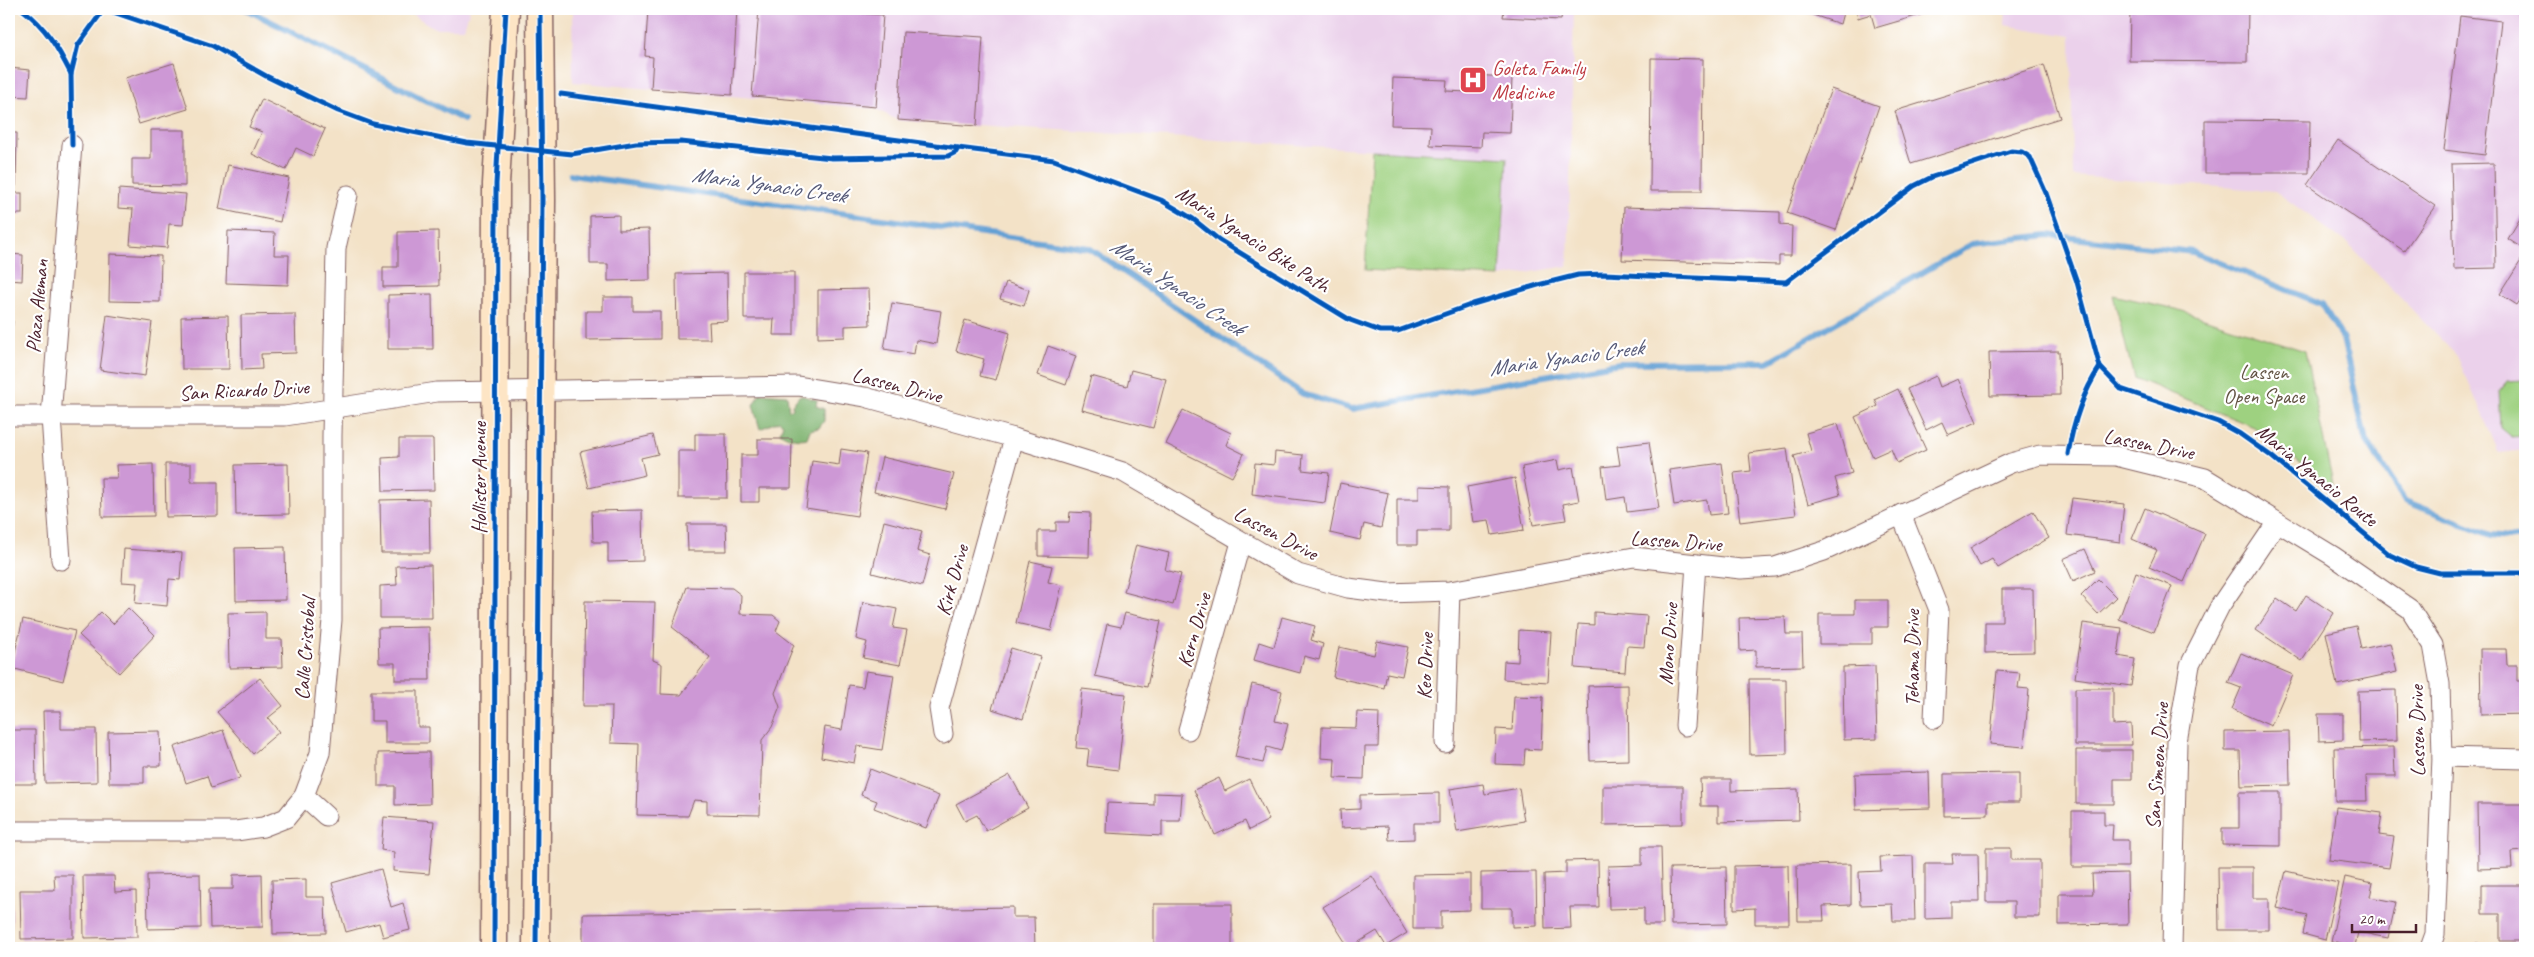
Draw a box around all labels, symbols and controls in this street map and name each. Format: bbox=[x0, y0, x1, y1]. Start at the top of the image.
place label: Goleta Family Medicine bbox=[1492, 55, 1587, 105]
hospital icon: Goleta Family Medicine bbox=[1458, 65, 1488, 95]
water label: Maria Ygnacio Creek bbox=[690, 160, 852, 210]
street label: Maria Ygnacio Bike Path bbox=[1171, 180, 1336, 299]
water label: Maria Ygnacio Creek bbox=[1105, 232, 1252, 344]
street label: Plaza Aleman bbox=[20, 257, 54, 354]
water label: Maria Ygnacio Creek bbox=[1487, 333, 1649, 383]
park label: Lassen Open Space bbox=[2224, 359, 2306, 409]
street label: Lassen Drive bbox=[850, 361, 947, 409]
street label: San Ricardo Drive bbox=[179, 374, 311, 406]
street label: Maria Ygnacio Route bbox=[2251, 418, 2384, 533]
street label: Hollister Avenue bbox=[466, 421, 492, 534]
street label: Lassen Drive bbox=[2102, 423, 2198, 466]
street label: Lassen Drive bbox=[1230, 500, 1324, 567]
street label: Lassen Drive bbox=[1629, 525, 1725, 557]
street label: Kirk Drive bbox=[930, 541, 975, 618]
street label: Kern Drive bbox=[1171, 589, 1217, 670]
street label: Calle Cristobal bbox=[288, 594, 322, 701]
street label: Mono Drive bbox=[1652, 600, 1684, 686]
street label: Tehama Drive bbox=[1899, 608, 1925, 706]
street label: Keo Drive bbox=[1411, 630, 1439, 700]
street label: Lassen Drive bbox=[2403, 683, 2431, 777]
street label: San Simeon Drive bbox=[2140, 701, 2174, 830]
scale bar bbox=[2352, 902, 2415, 934]
text: 20 m bbox=[2359, 910, 2386, 929]

